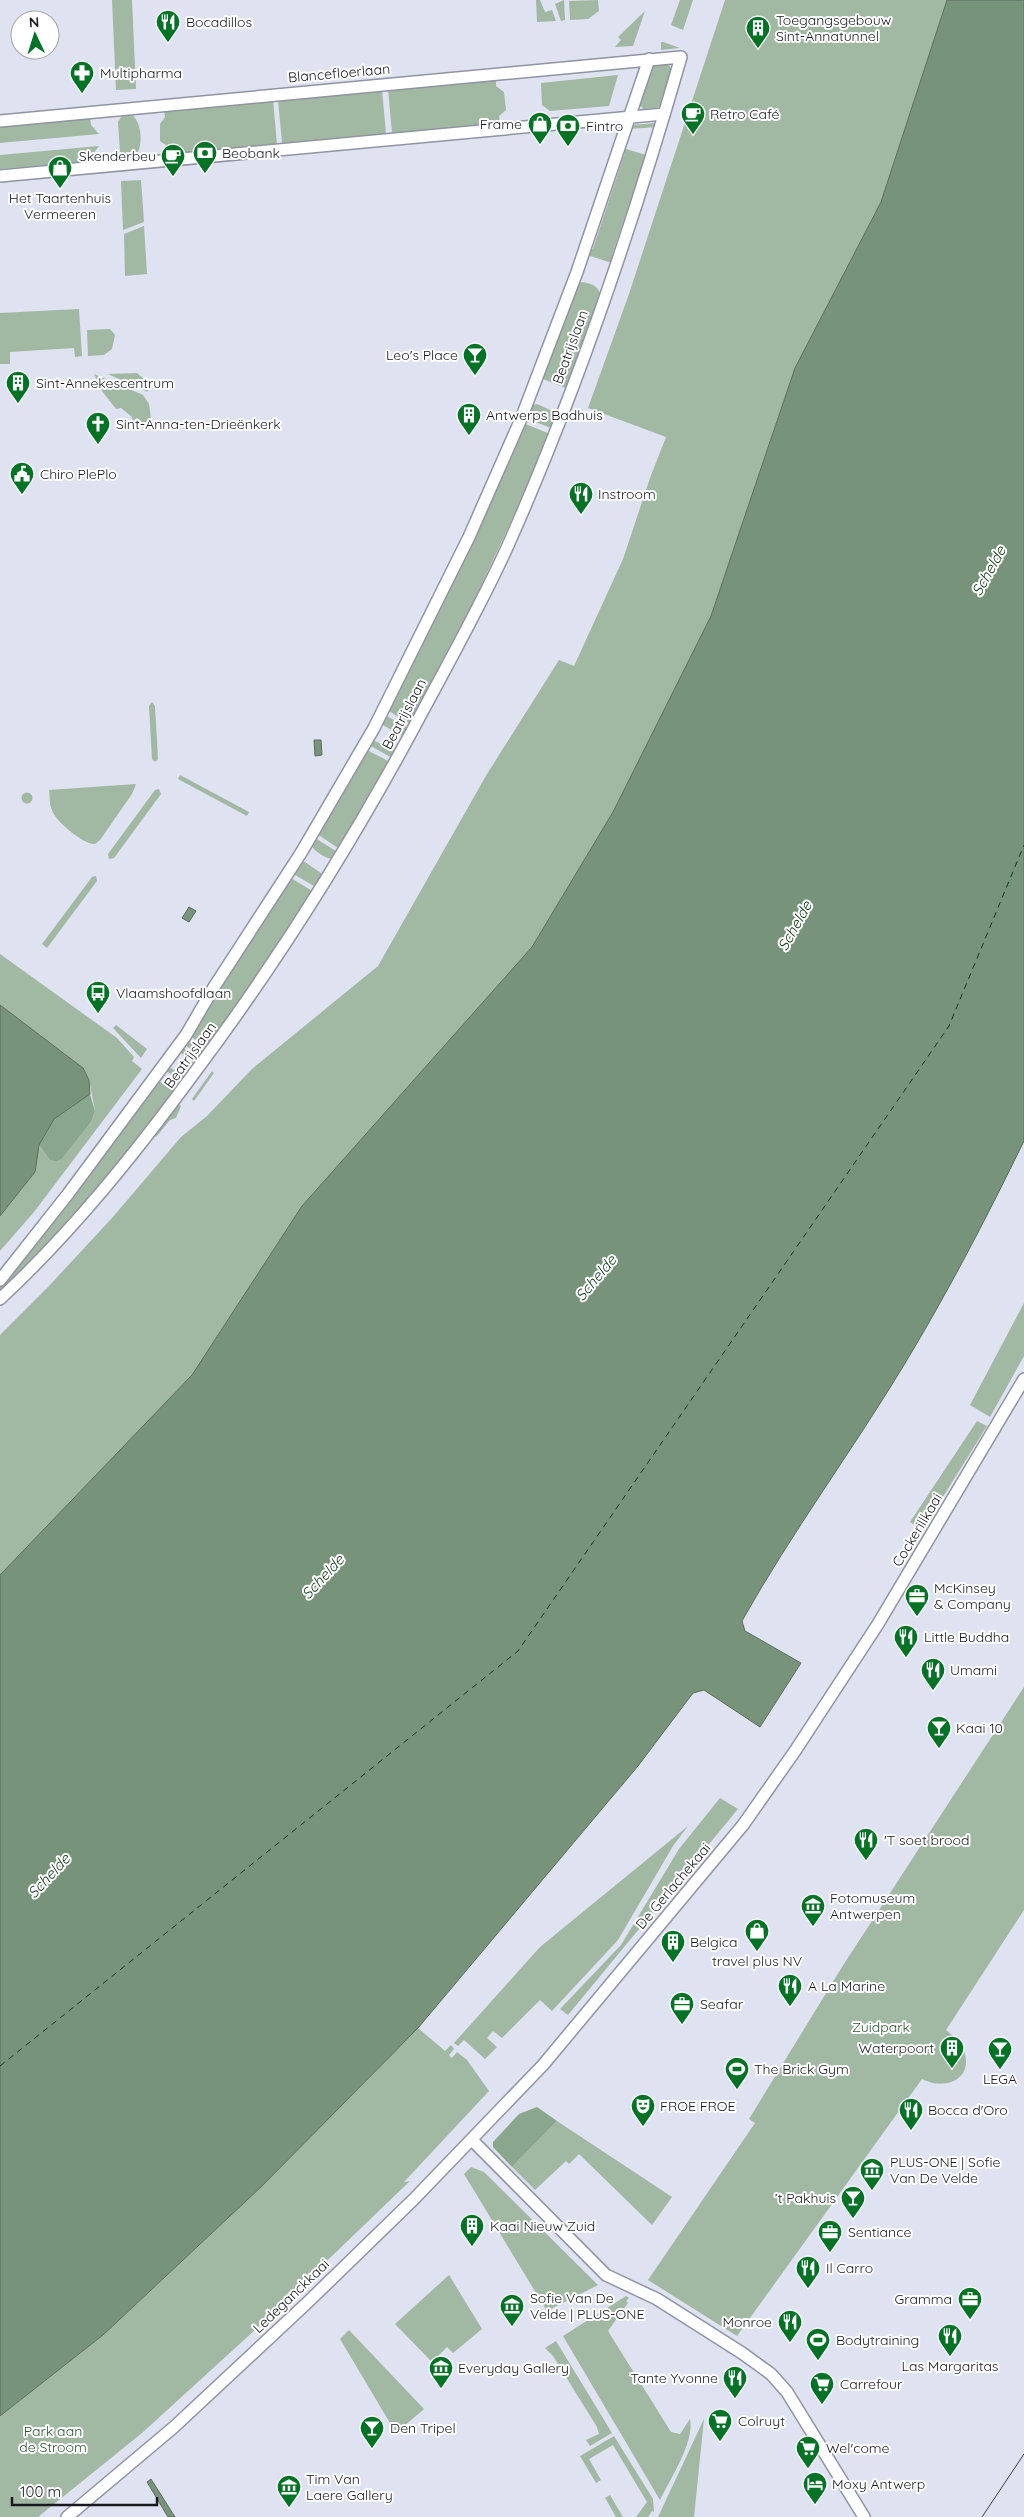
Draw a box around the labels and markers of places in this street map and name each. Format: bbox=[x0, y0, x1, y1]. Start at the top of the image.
restaurant icon: Bocadillos bbox=[155, 9, 181, 43]
place label: Toegangsgebouw Sint-Annatunnel bbox=[776, 11, 892, 45]
place label: Bocadillos bbox=[186, 13, 252, 31]
building icon: Toegangsgebouw Sint-Annatunnel bbox=[745, 15, 771, 49]
pharmacy icon: Multipharma bbox=[69, 60, 95, 94]
place label: Multipharma bbox=[100, 64, 182, 82]
cafe icon: Retro Café bbox=[680, 101, 706, 135]
place label: Retro Café bbox=[710, 105, 779, 123]
shop icon: Frame bbox=[527, 111, 553, 145]
bank icon: Fintro bbox=[555, 113, 581, 147]
place label: Frame bbox=[480, 115, 522, 133]
place label: Fintro bbox=[586, 117, 623, 135]
bank icon: Beobank bbox=[192, 140, 218, 174]
cafe icon: Skenderbeu bbox=[160, 143, 186, 177]
place label: Beobank bbox=[222, 144, 280, 162]
place label: Skenderbeu bbox=[79, 147, 156, 165]
shop icon: Het Taartenhuis Vermeeren bbox=[47, 155, 73, 189]
place label: Het Taartenhuis Vermeeren bbox=[9, 189, 111, 223]
bar icon: Leo's Place bbox=[462, 342, 488, 376]
place label: Leo's Place bbox=[386, 346, 458, 364]
building icon: Sint-Annekescentrum bbox=[5, 370, 31, 404]
place label: Sint-Annekescentrum bbox=[36, 374, 174, 392]
building icon: Antwerps Badhuis bbox=[456, 402, 482, 436]
place label: Antwerps Badhuis bbox=[486, 406, 603, 424]
church icon: Sint-Anna-ten-Drieënkerk bbox=[85, 411, 111, 445]
place label: Sint-Anna-ten-Drieënkerk bbox=[116, 415, 281, 433]
public building icon: Chiro PlePlo bbox=[9, 461, 35, 495]
place label: Chiro PlePlo bbox=[40, 465, 117, 483]
restaurant icon: Instroom bbox=[568, 481, 594, 515]
place label: Instroom bbox=[598, 485, 656, 503]
bus stop icon: Vlaamshoofdlaan bbox=[85, 980, 111, 1014]
place label: Vlaamshoofdlaan bbox=[116, 984, 231, 1002]
place label: McKinsey & Company bbox=[934, 1579, 1011, 1613]
office icon: McKinsey & Company bbox=[904, 1583, 930, 1617]
restaurant icon: Little Buddha bbox=[893, 1624, 919, 1658]
place label: Little Buddha bbox=[924, 1628, 1009, 1646]
restaurant icon: Umami bbox=[920, 1657, 946, 1691]
place label: Umami bbox=[950, 1661, 997, 1679]
bar icon: Kaai 10 bbox=[926, 1715, 952, 1749]
place label: Kaai 10 bbox=[956, 1719, 1003, 1737]
restaurant icon: 'T soet brood bbox=[853, 1827, 879, 1861]
place label: 'T soet brood bbox=[884, 1831, 969, 1849]
place label: Fotomuseum Antwerpen bbox=[830, 1889, 915, 1923]
museum icon: Fotomuseum Antwerpen bbox=[800, 1893, 826, 1927]
shop icon: travel plus NV bbox=[744, 1918, 770, 1952]
building icon: Belgica bbox=[660, 1929, 686, 1963]
place label: Belgica bbox=[690, 1933, 738, 1951]
place label: travel plus NV bbox=[712, 1952, 802, 1970]
restaurant icon: A La Marine bbox=[777, 1973, 803, 2007]
place label: A La Marine bbox=[808, 1977, 885, 1995]
office icon: Seafar bbox=[669, 1991, 695, 2025]
place label: Seafar bbox=[700, 1995, 744, 2013]
building icon: Waterpoort bbox=[939, 2035, 965, 2069]
bar icon: LEGA bbox=[987, 2036, 1013, 2070]
place label: Waterpoort bbox=[859, 2039, 934, 2057]
sports icon: The Brick Gym bbox=[724, 2056, 750, 2090]
place label: The Brick Gym bbox=[754, 2060, 849, 2078]
place label: LEGA bbox=[983, 2070, 1017, 2088]
theatre icon: FROE FROE bbox=[630, 2093, 656, 2127]
place label: FROE FROE bbox=[660, 2097, 736, 2115]
restaurant icon: Bocca d'Oro bbox=[898, 2097, 924, 2131]
place label: Bocca d'Oro bbox=[928, 2101, 1008, 2119]
place label: PLUS-ONE | Sofie Van De Velde bbox=[890, 2153, 1000, 2187]
museum icon: PLUS-ONE | Sofie Van De Velde bbox=[859, 2157, 885, 2191]
bar icon: ’t Pakhuis bbox=[840, 2185, 866, 2219]
place label: ’t Pakhuis bbox=[775, 2189, 836, 2207]
building icon: Kaai Nieuw Zuid bbox=[459, 2213, 485, 2247]
place label: Kaai Nieuw Zuid bbox=[490, 2217, 595, 2235]
office icon: Sentiance bbox=[817, 2219, 843, 2253]
place label: Sentiance bbox=[848, 2223, 911, 2241]
restaurant icon: Il Carro bbox=[795, 2255, 821, 2289]
place label: Il Carro bbox=[826, 2259, 873, 2277]
office icon: Gramma bbox=[957, 2286, 983, 2320]
place label: Sofie Van De Velde | PLUS-ONE bbox=[530, 2289, 644, 2323]
place label: Gramma bbox=[895, 2290, 952, 2308]
museum icon: Sofie Van De Velde | PLUS-ONE bbox=[499, 2293, 525, 2327]
restaurant icon: Monroe bbox=[777, 2309, 803, 2343]
place label: Monroe bbox=[722, 2313, 772, 2331]
restaurant icon: Las Margaritas bbox=[937, 2323, 963, 2357]
sports icon: Bodytraining bbox=[805, 2327, 831, 2361]
place label: Bodytraining bbox=[836, 2331, 919, 2349]
museum icon: Everyday Gallery bbox=[428, 2355, 454, 2389]
place label: Las Margaritas bbox=[902, 2357, 998, 2375]
place label: Everyday Gallery bbox=[458, 2359, 569, 2377]
restaurant icon: Tante Yvonne bbox=[722, 2365, 748, 2399]
place label: Tante Yvonne bbox=[630, 2369, 718, 2387]
supermarket icon: Carrefour bbox=[809, 2371, 835, 2405]
place label: Carrefour bbox=[840, 2375, 903, 2393]
supermarket icon: Colruyt bbox=[707, 2408, 733, 2442]
place label: Colruyt bbox=[738, 2412, 785, 2430]
bar icon: Den Tripel bbox=[359, 2415, 385, 2449]
place label: Den Tripel bbox=[390, 2419, 456, 2437]
supermarket icon: Wel'come bbox=[795, 2435, 821, 2469]
place label: Wel'come bbox=[826, 2439, 890, 2457]
place label: Tim Van Laere Gallery bbox=[306, 2470, 393, 2504]
hotel icon: Moxy Antwerp bbox=[802, 2471, 828, 2505]
museum icon: Tim Van Laere Gallery bbox=[276, 2474, 302, 2508]
place label: Moxy Antwerp bbox=[832, 2475, 925, 2493]

